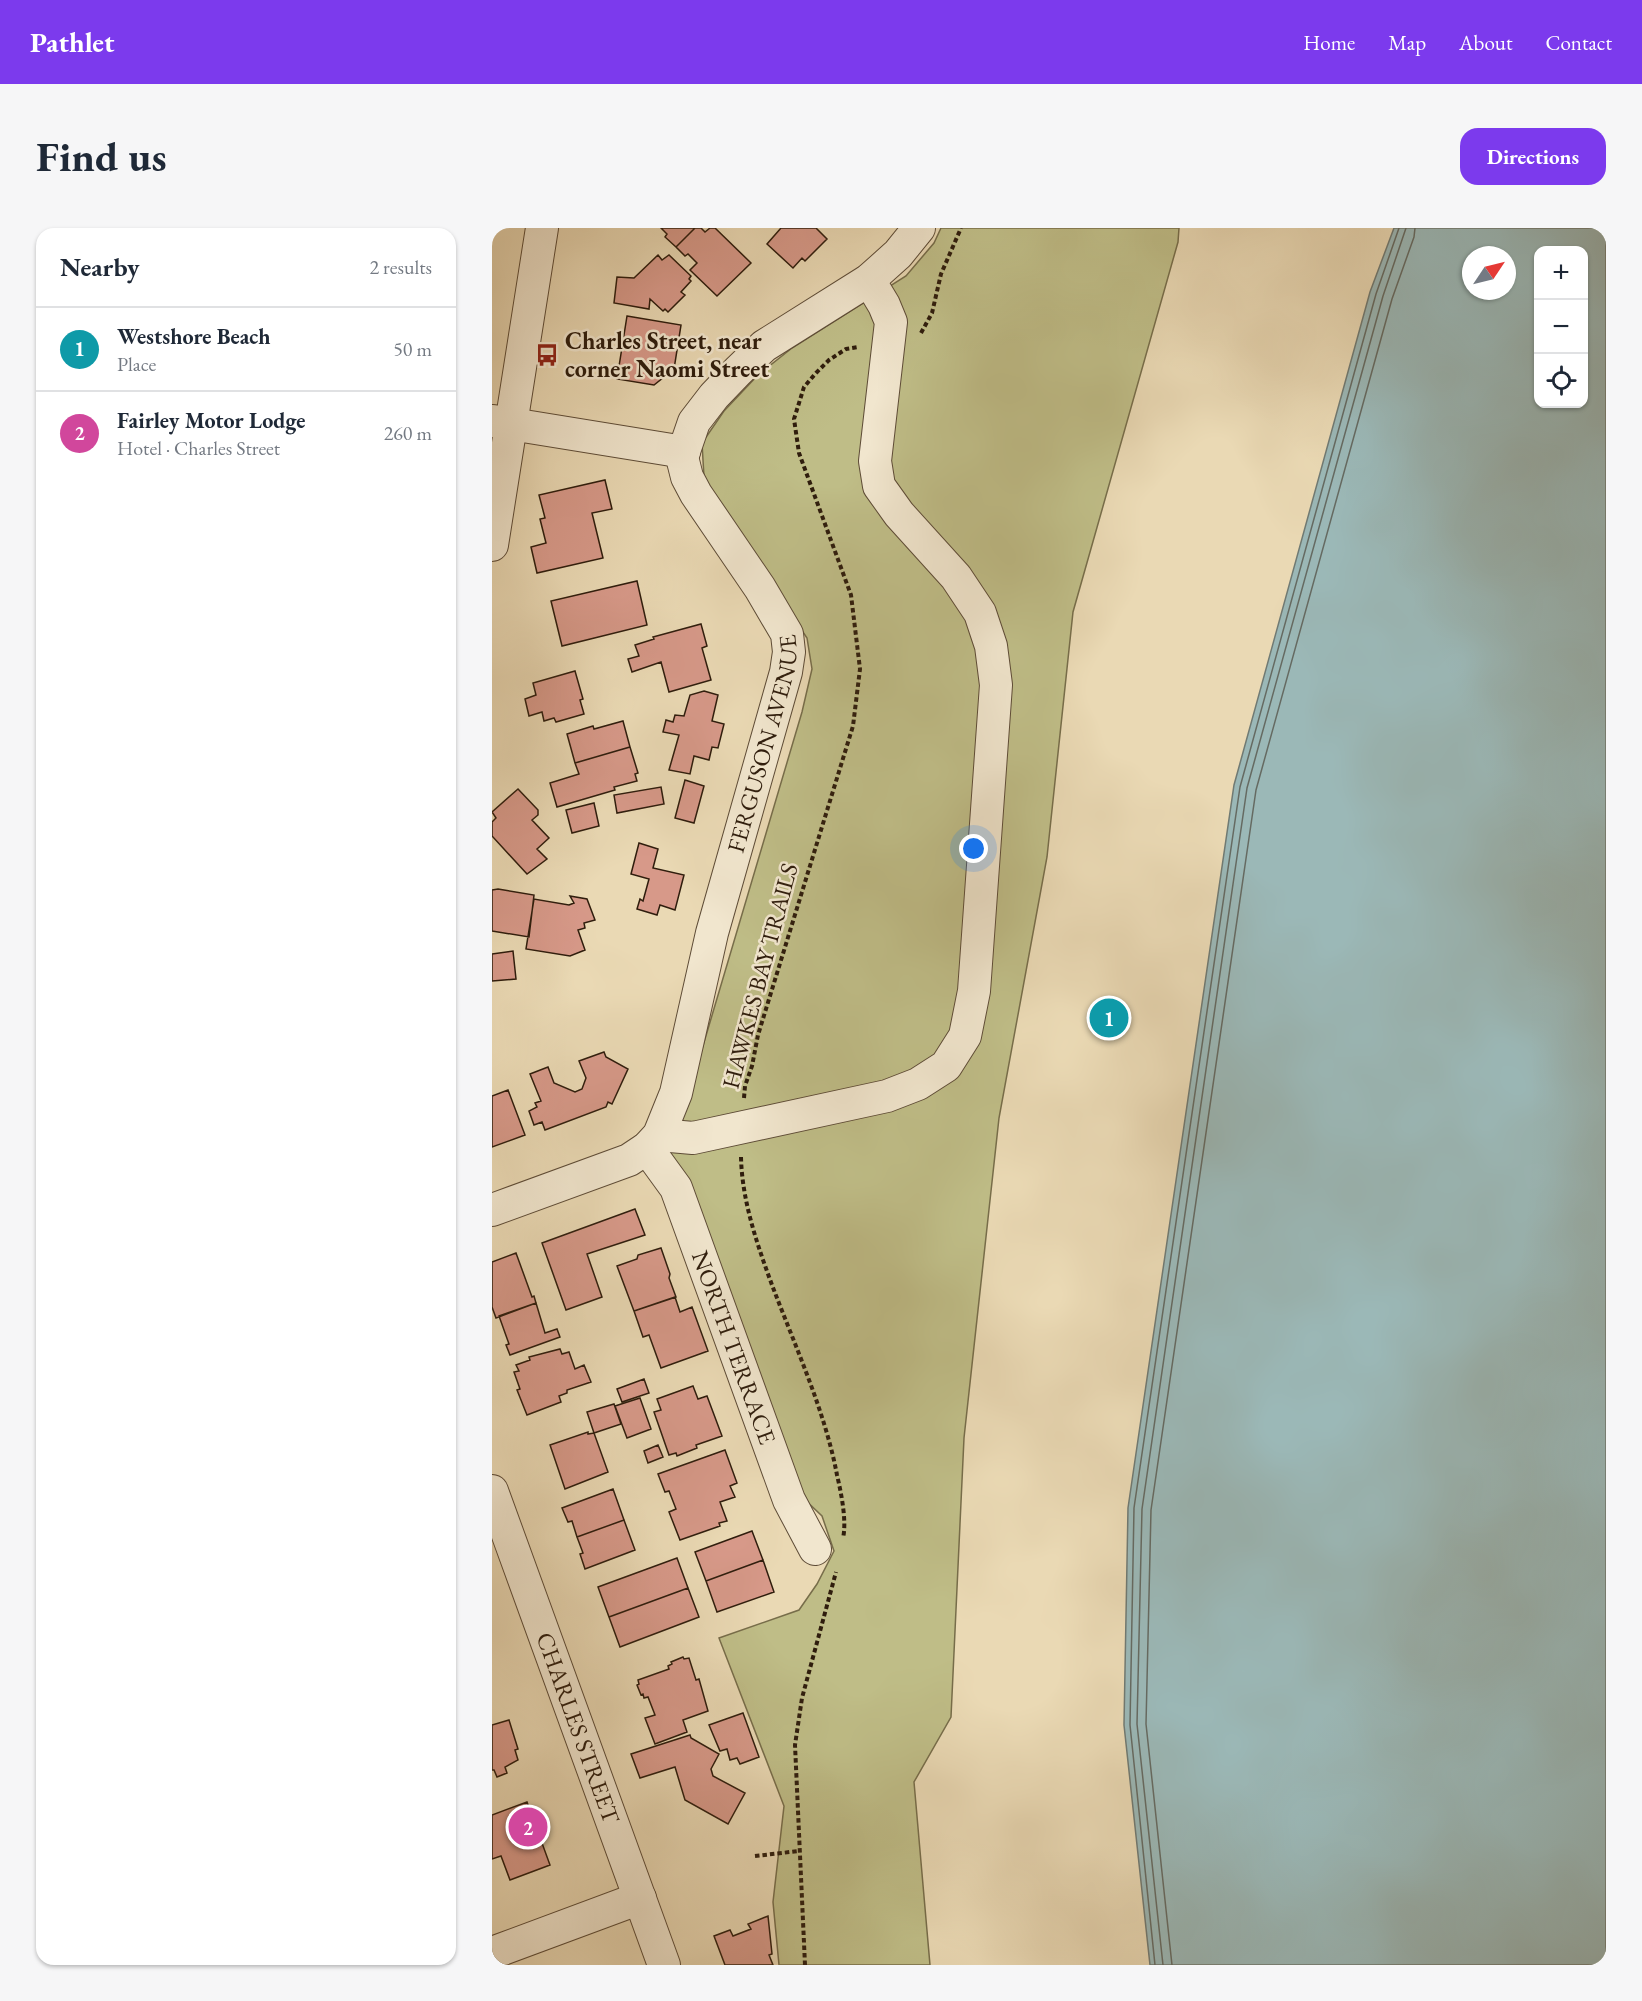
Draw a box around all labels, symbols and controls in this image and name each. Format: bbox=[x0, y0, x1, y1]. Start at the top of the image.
text: Pathlet bbox=[30, 24, 114, 60]
text: Home bbox=[1303, 29, 1355, 56]
text: Map bbox=[1388, 29, 1426, 56]
text: About bbox=[1459, 29, 1512, 56]
text: Contact bbox=[1545, 29, 1612, 56]
button: Directions bbox=[1460, 128, 1606, 185]
text: Find us bbox=[36, 129, 167, 184]
north arrow bbox=[1462, 246, 1516, 300]
map controls bbox=[1534, 246, 1588, 408]
button: + bbox=[1534, 246, 1588, 300]
text: Nearby bbox=[60, 250, 140, 284]
text: 2 results bbox=[369, 254, 432, 280]
button: − bbox=[1534, 300, 1588, 354]
text: Westshore Beach bbox=[117, 322, 270, 351]
place label: Charles Street, near corner Naomi Street bbox=[565, 325, 769, 384]
text: 1 bbox=[74, 336, 85, 362]
text: 50 m bbox=[393, 336, 432, 362]
bus stop icon: Charles Street, near corner Naomi Street bbox=[534, 342, 560, 368]
text: Place bbox=[117, 351, 156, 377]
button: locate bbox=[1534, 354, 1588, 408]
text: Fairley Motor Lodge bbox=[117, 406, 305, 435]
text: 2 bbox=[74, 420, 85, 446]
text: 260 m bbox=[384, 420, 432, 446]
text: Hotel · Charles Street bbox=[117, 435, 280, 461]
street label: FERGUSON AVENUE bbox=[720, 633, 804, 856]
your location bbox=[959, 834, 988, 863]
street label: HAWKES BAY TRAILS bbox=[714, 860, 805, 1092]
pin: 1 bbox=[1090, 996, 1128, 1040]
street label: NORTH TERRACE bbox=[685, 1246, 783, 1448]
street label: CHARLES STREET bbox=[530, 1628, 628, 1829]
pin: 2 bbox=[508, 1804, 548, 1850]

